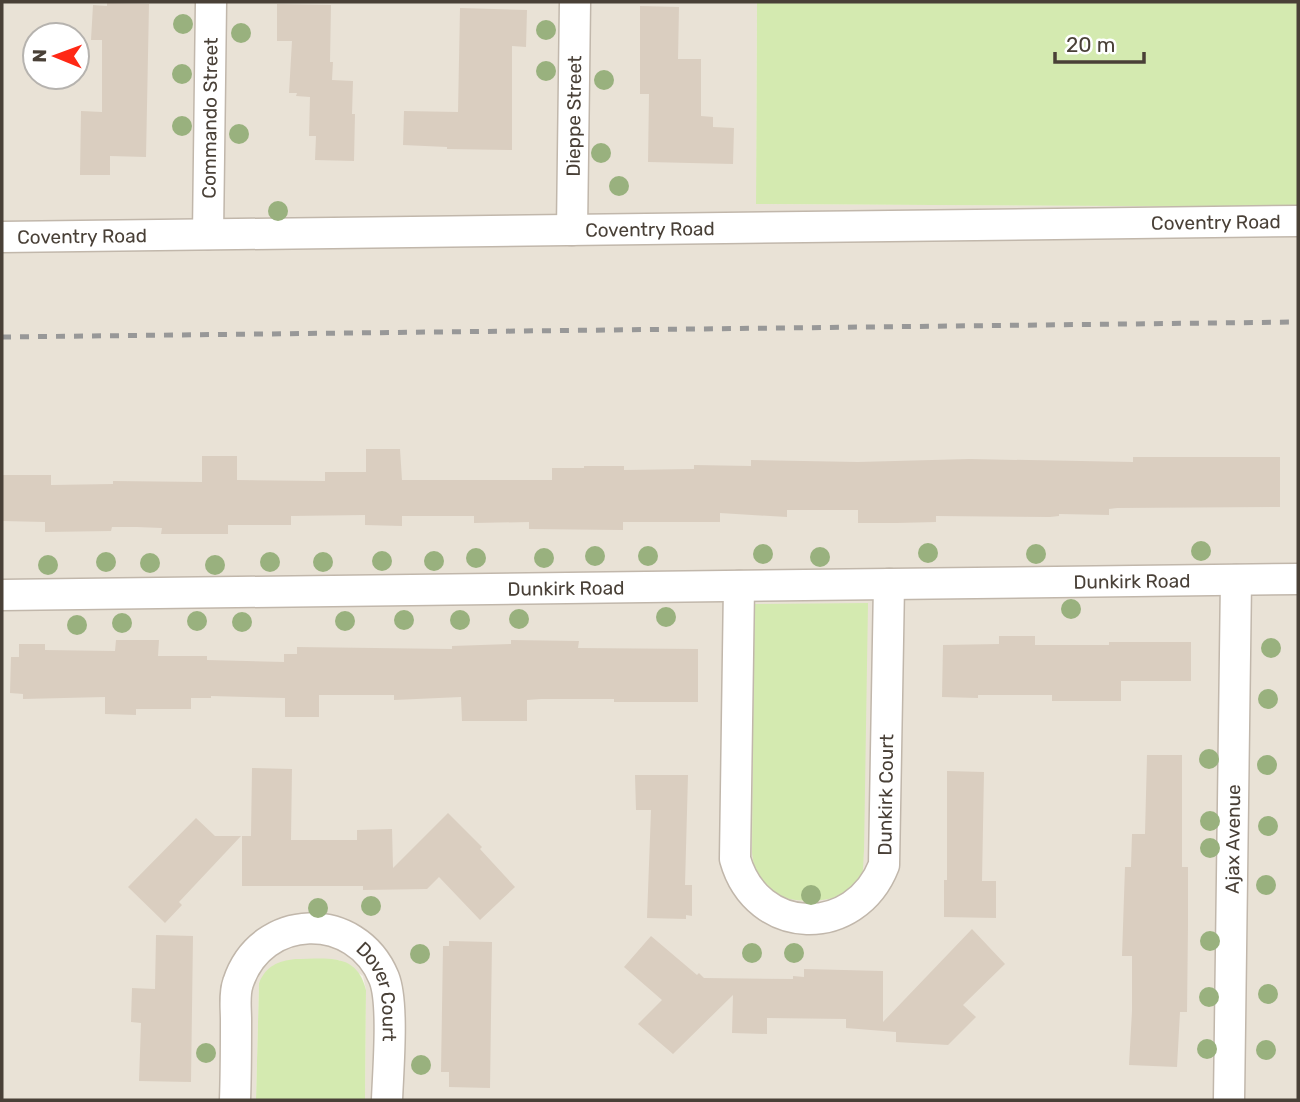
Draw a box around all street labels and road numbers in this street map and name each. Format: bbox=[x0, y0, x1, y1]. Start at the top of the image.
street label: Commando Street bbox=[197, 37, 222, 199]
street label: Dieppe Street bbox=[561, 55, 586, 177]
street label: Coventry Road bbox=[1151, 210, 1281, 234]
street label: Coventry Road bbox=[585, 217, 715, 241]
street label: Coventry Road bbox=[17, 224, 147, 248]
street label: Dunkirk Road bbox=[1073, 569, 1191, 593]
street label: Dunkirk Road bbox=[507, 576, 625, 600]
street label: Dunkirk Court bbox=[873, 733, 898, 856]
street label: Ajax Avenue bbox=[1220, 784, 1245, 894]
street label: Dover Court bbox=[352, 936, 401, 1042]

